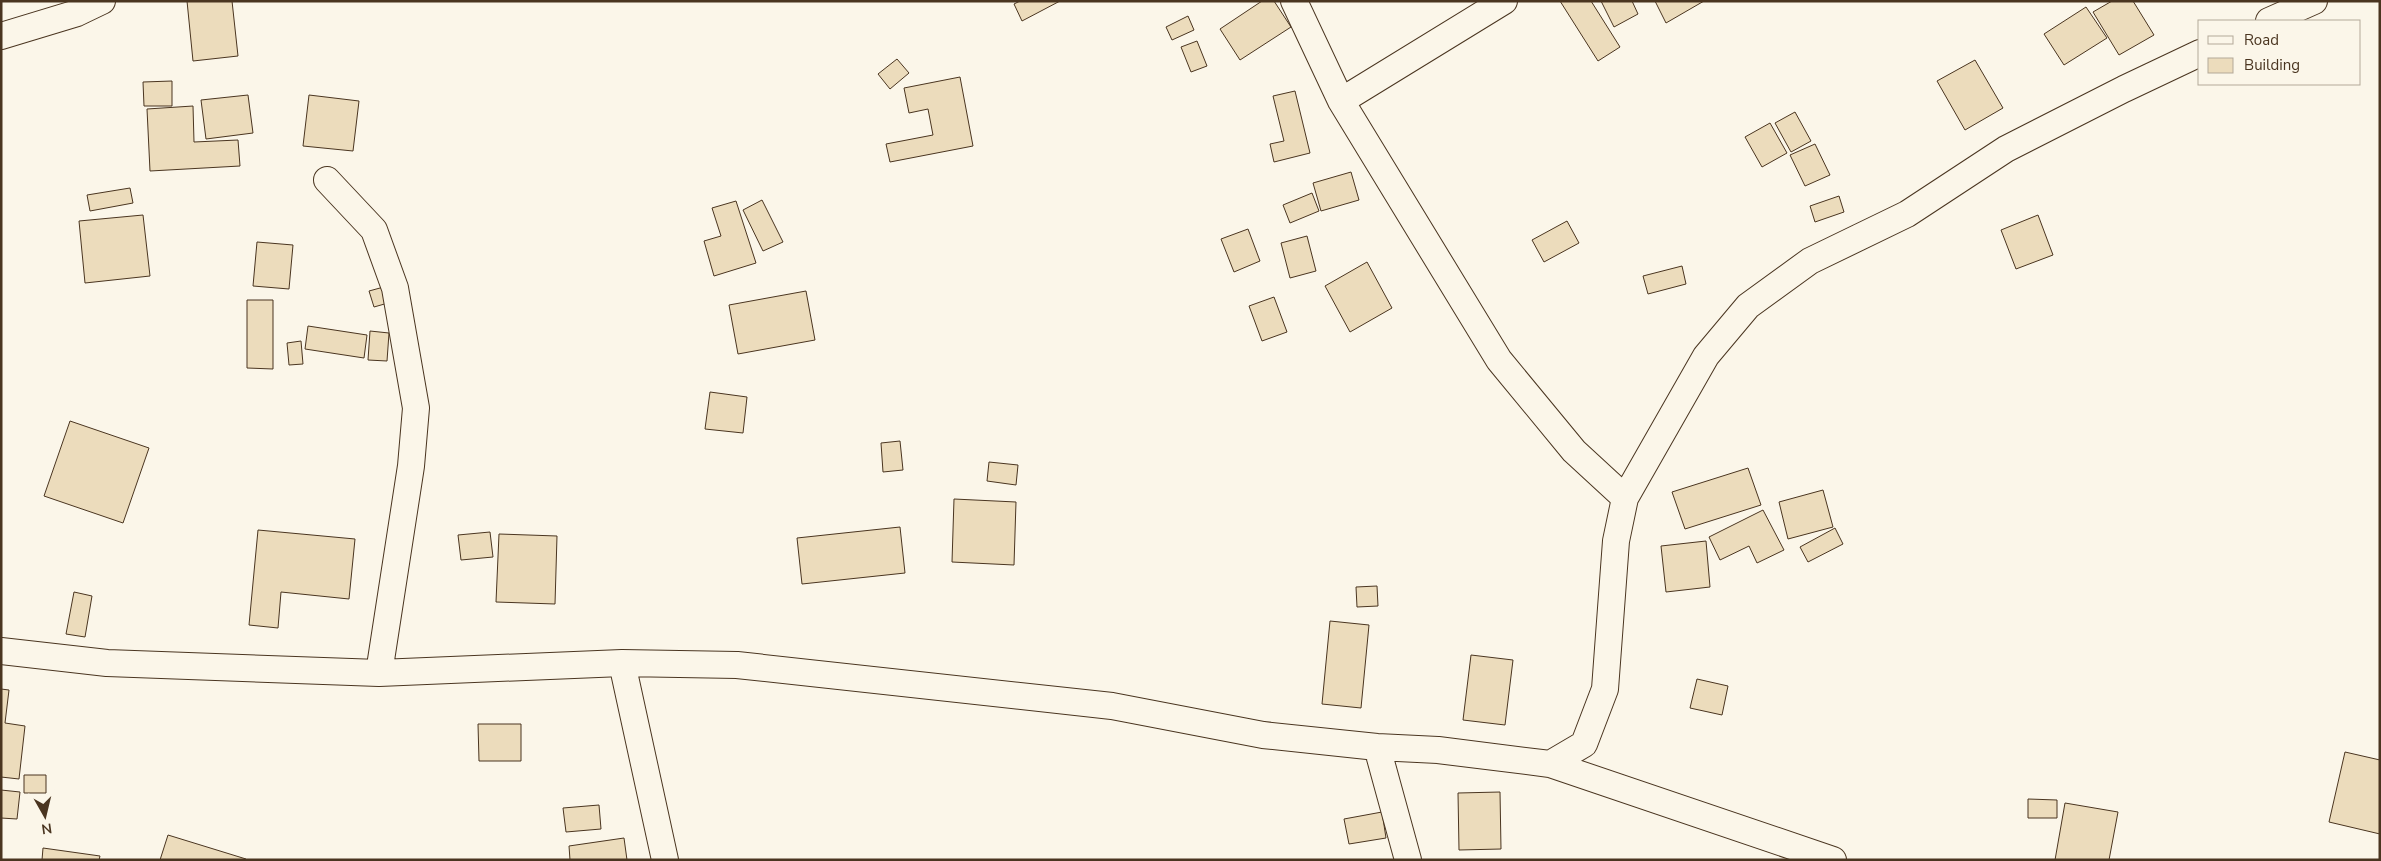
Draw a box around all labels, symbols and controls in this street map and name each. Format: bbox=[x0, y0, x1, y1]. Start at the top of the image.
legend bbox=[2198, 20, 2361, 85]
text: Road bbox=[2244, 30, 2279, 50]
text: Building bbox=[2244, 55, 2300, 75]
north arrow bbox=[20, 791, 70, 841]
text: N bbox=[40, 818, 53, 839]

